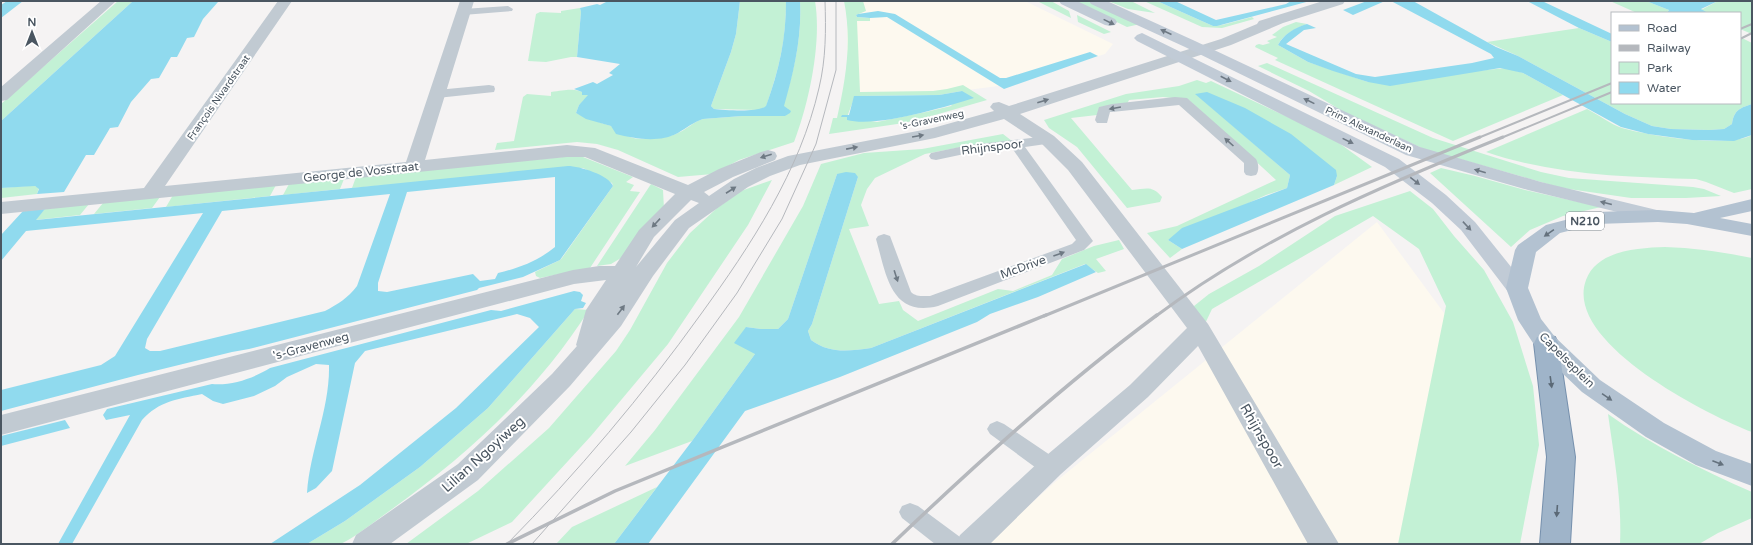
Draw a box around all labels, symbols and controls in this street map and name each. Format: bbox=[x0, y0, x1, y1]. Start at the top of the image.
north arrow bbox=[12, 12, 52, 52]
legend bbox=[1611, 12, 1741, 104]
text: N bbox=[28, 16, 36, 29]
one-way arrow bbox=[1103, 19, 1115, 25]
text: Road bbox=[1647, 21, 1677, 35]
one-way arrow bbox=[1160, 29, 1172, 35]
text: Railway bbox=[1647, 41, 1691, 55]
street label: François Nivardstraat bbox=[185, 53, 253, 142]
text: Park bbox=[1647, 61, 1673, 75]
one-way arrow bbox=[1220, 76, 1232, 82]
text: Water bbox=[1647, 81, 1682, 95]
one-way arrow bbox=[1038, 98, 1050, 104]
one-way arrow bbox=[1303, 98, 1314, 104]
street label: Prins Alexanderlaan bbox=[1323, 104, 1414, 155]
one-way arrow bbox=[1109, 105, 1121, 111]
street label: 's-Gravenweg bbox=[899, 107, 965, 133]
one-way arrow bbox=[912, 133, 924, 139]
street label: Rhijnspoor bbox=[961, 136, 1024, 158]
one-way arrow bbox=[1224, 138, 1234, 147]
one-way arrow bbox=[1342, 138, 1354, 144]
one-way arrow bbox=[846, 145, 859, 151]
one-way arrow bbox=[759, 154, 771, 160]
street label: George de Vosstraat bbox=[303, 159, 420, 185]
one-way arrow bbox=[1474, 168, 1486, 174]
one-way arrow bbox=[1410, 177, 1421, 185]
one-way arrow bbox=[726, 186, 736, 194]
one-way arrow bbox=[1600, 200, 1612, 206]
road number: N210 bbox=[1566, 212, 1604, 230]
one-way arrow bbox=[652, 218, 661, 228]
one-way arrow bbox=[1463, 221, 1472, 231]
one-way arrow bbox=[1544, 229, 1554, 237]
one-way arrow bbox=[1054, 251, 1066, 257]
street label: McDrive bbox=[998, 252, 1048, 282]
one-way arrow bbox=[894, 271, 900, 283]
one-way arrow bbox=[617, 305, 625, 316]
street label: 's-Gravenweg bbox=[272, 329, 350, 363]
street label: Capelseplein bbox=[1536, 329, 1598, 391]
one-way arrow bbox=[1548, 376, 1554, 388]
one-way arrow bbox=[1601, 393, 1612, 401]
street label: Rhijnspoor bbox=[1236, 401, 1287, 472]
street label: Lilian Ngoyiweg bbox=[438, 413, 528, 496]
one-way arrow bbox=[1713, 460, 1725, 466]
one-way arrow bbox=[1554, 505, 1561, 517]

